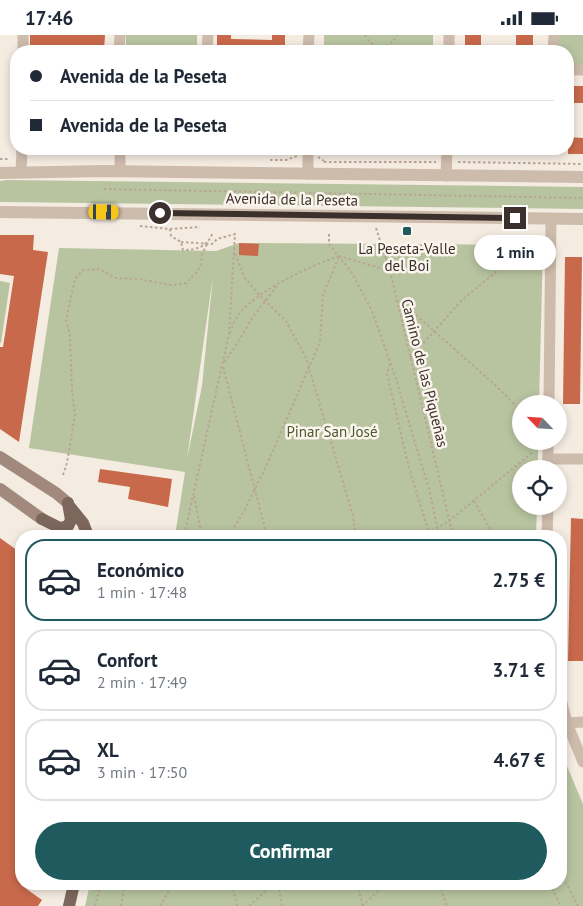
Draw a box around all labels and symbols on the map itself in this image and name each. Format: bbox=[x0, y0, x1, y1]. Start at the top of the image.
street label: Avenida de la Peseta bbox=[226, 188, 358, 210]
route start bbox=[149, 202, 171, 224]
car bbox=[88, 204, 119, 220]
route end bbox=[504, 207, 526, 229]
marker: La Peseta-Valle del Boi bbox=[401, 225, 413, 237]
callout: 1 min bbox=[474, 235, 556, 271]
place label: La Peseta-Valle del Boi bbox=[358, 239, 456, 275]
street label: Camino de las Piqueñas bbox=[397, 297, 453, 449]
north arrow bbox=[512, 395, 568, 450]
park label: Pinar San José bbox=[286, 422, 378, 441]

